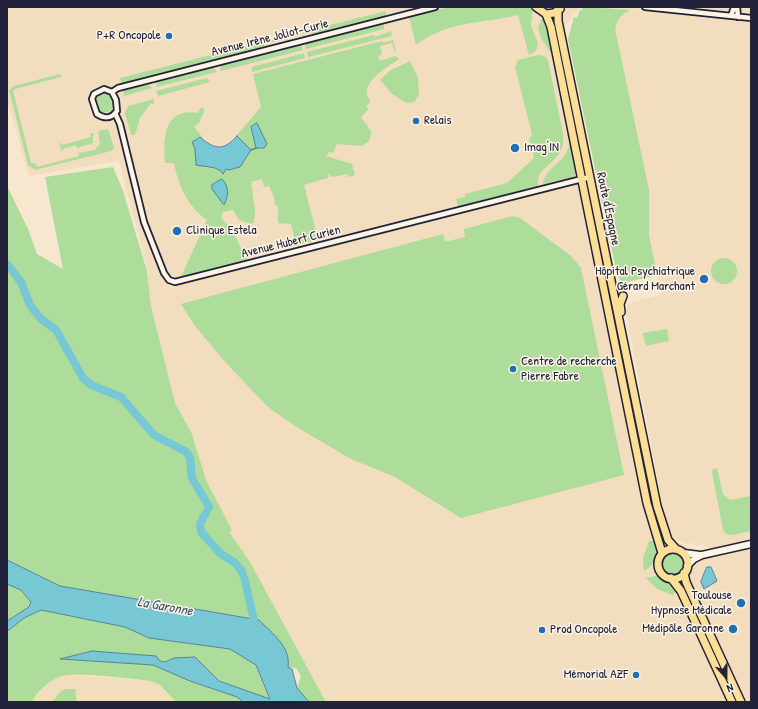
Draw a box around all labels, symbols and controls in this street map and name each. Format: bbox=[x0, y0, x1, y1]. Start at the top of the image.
street label: Avenue Irène Joliot-Curie bbox=[210, 16, 330, 60]
place label: P+R Oncopole bbox=[97, 28, 161, 44]
marker: P+R Oncopole bbox=[164, 31, 174, 41]
place label: Relais bbox=[424, 113, 452, 129]
marker: Relais bbox=[411, 116, 421, 126]
place label: Imag'IN bbox=[524, 140, 559, 156]
marker: Imag'IN bbox=[509, 142, 521, 154]
street label: Route d'Espagne bbox=[593, 171, 623, 247]
street label: Avenue Hubert Curien bbox=[240, 222, 342, 262]
place label: Clinique Estela bbox=[186, 223, 257, 239]
marker: Clinique Estela bbox=[171, 225, 183, 237]
place label: Hôpital Psychiatrique Gérard Marchant bbox=[595, 264, 695, 295]
marker: Hôpital Psychiatrique Gérard Marchant bbox=[698, 273, 710, 285]
place label: Centre de recherche Pierre Fabre bbox=[521, 354, 617, 385]
marker: Centre de recherche Pierre Fabre bbox=[508, 364, 518, 374]
place label: Toulouse Hypnose Médicale bbox=[651, 588, 732, 619]
water label: La Garonne bbox=[136, 594, 194, 620]
marker: Toulouse Hypnose Médicale bbox=[735, 597, 747, 609]
place label: Médipôle Garonne bbox=[642, 621, 724, 637]
place label: Prod Oncopole bbox=[550, 622, 617, 638]
marker: Médipôle Garonne bbox=[727, 623, 739, 635]
marker: Prod Oncopole bbox=[537, 625, 547, 635]
north arrow bbox=[706, 657, 746, 697]
place label: Mémorial AZF bbox=[564, 667, 628, 683]
marker: Mémorial AZF bbox=[631, 670, 641, 680]
text: N bbox=[725, 681, 736, 696]

